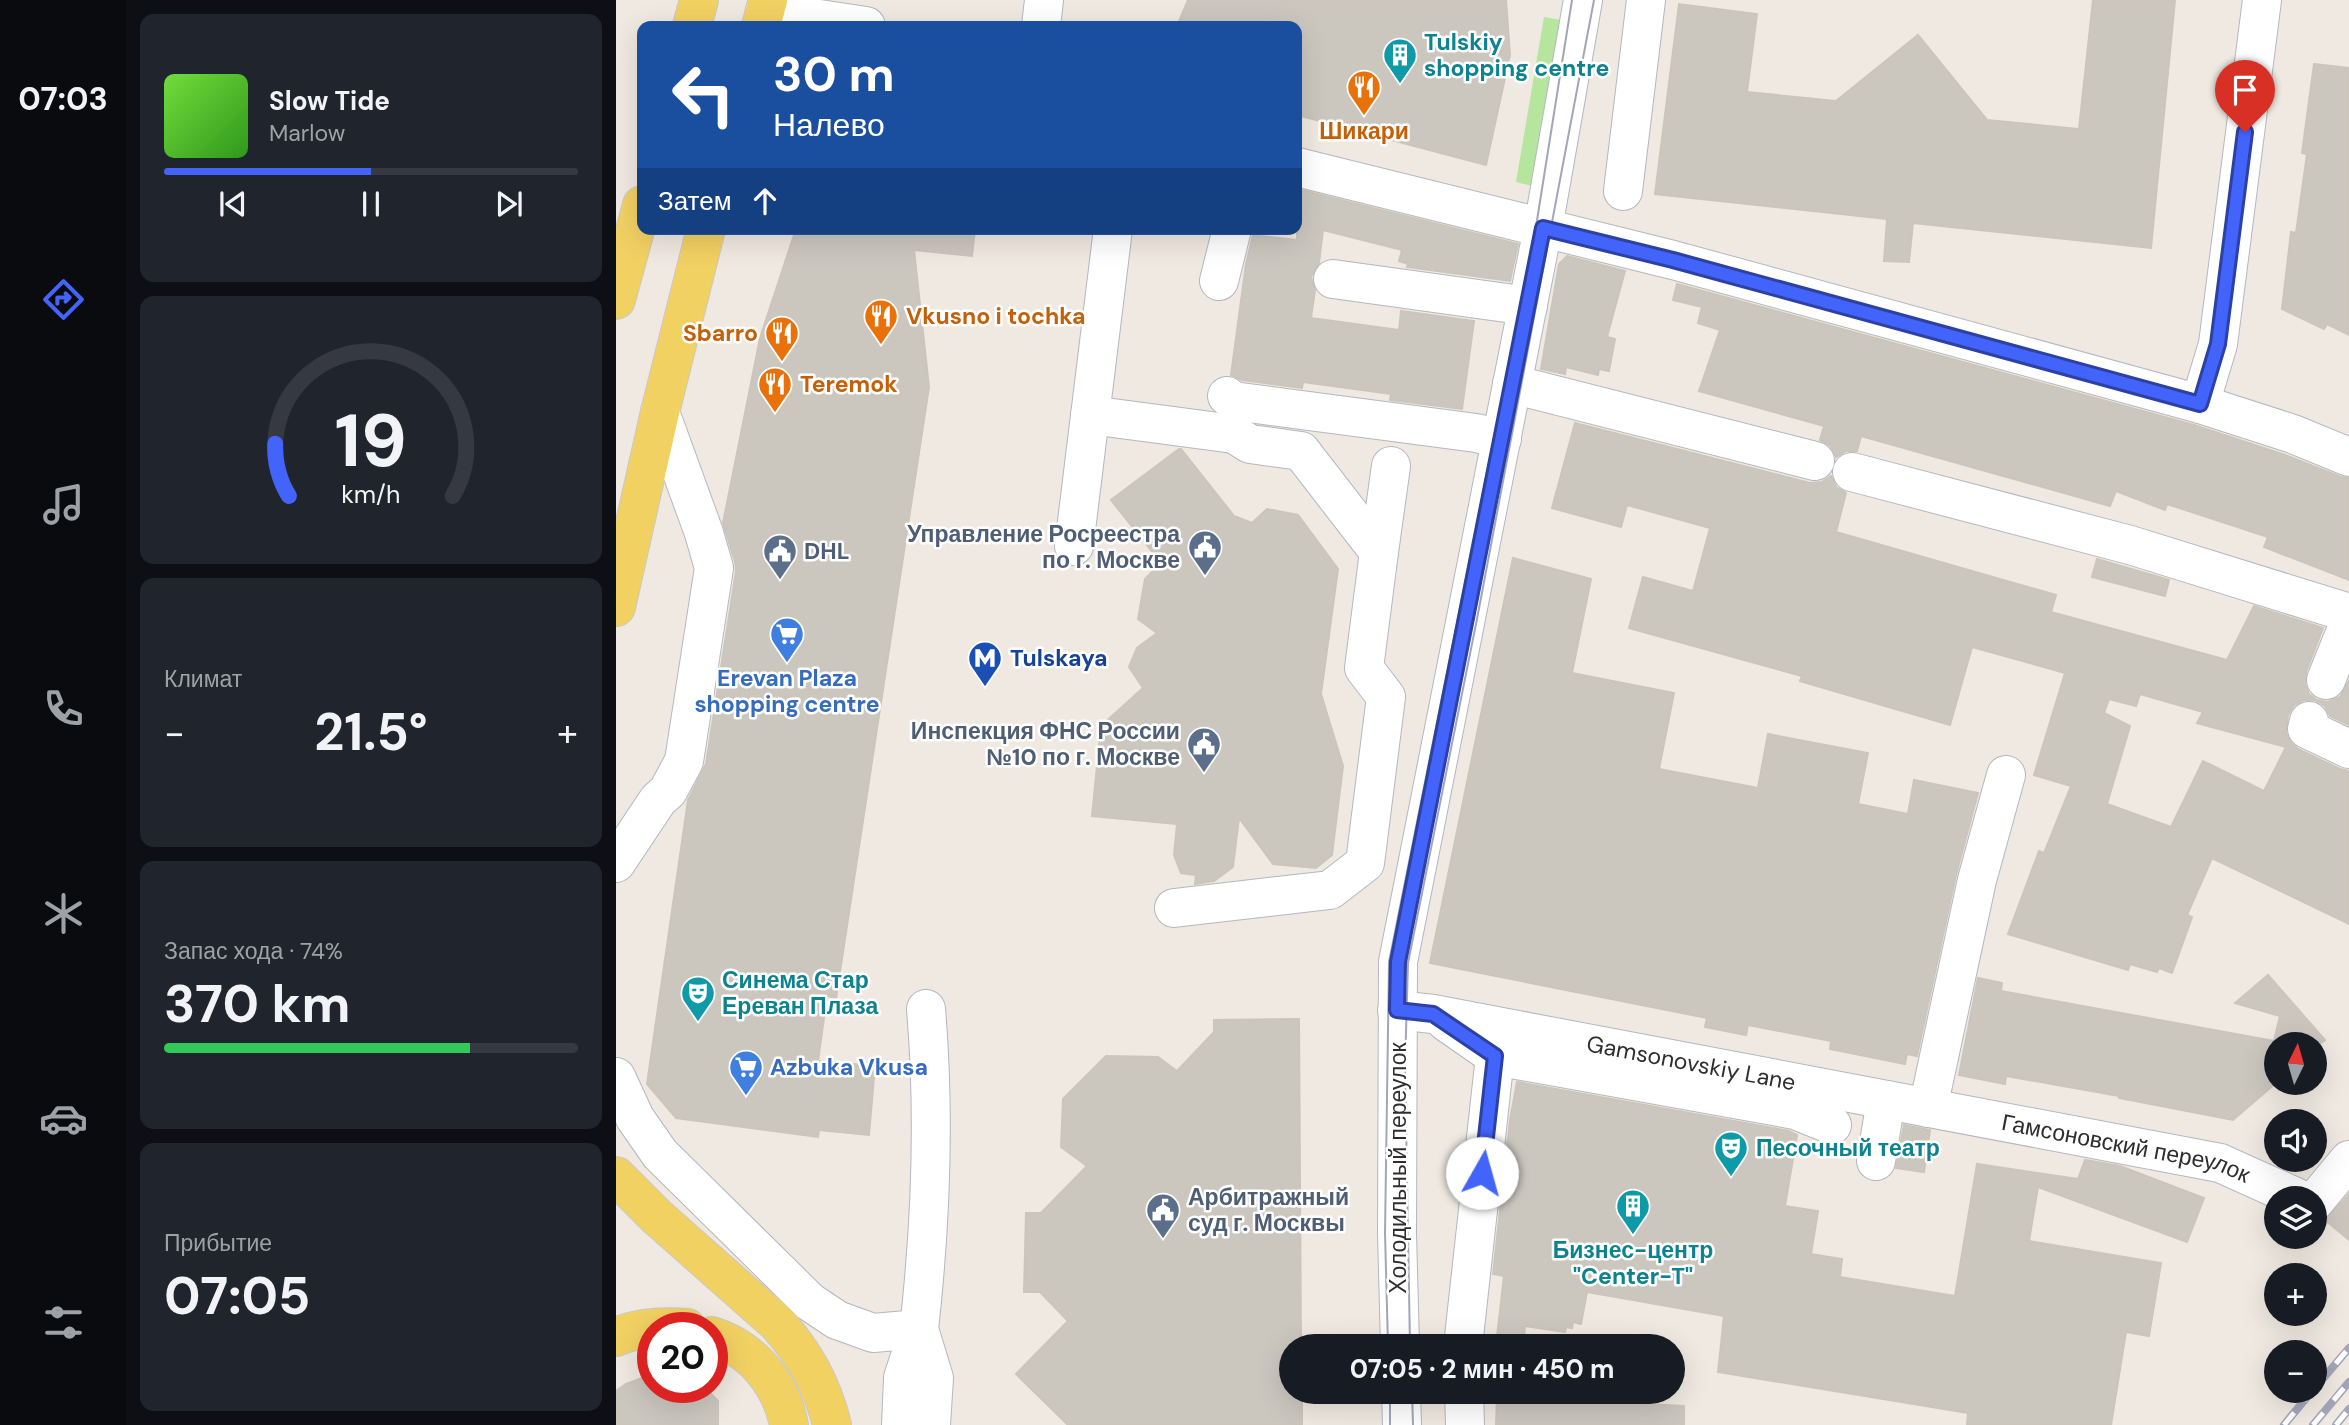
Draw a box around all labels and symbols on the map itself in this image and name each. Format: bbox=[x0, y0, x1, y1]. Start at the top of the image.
place label: Tulskiy shopping centre bbox=[1424, 27, 1609, 83]
building icon: Tulskiy shopping centre bbox=[1381, 36, 1419, 85]
pin bbox=[2215, 60, 2275, 132]
restaurant icon: Шикари bbox=[1345, 68, 1383, 117]
place label: Шикари bbox=[1319, 116, 1409, 146]
restaurant icon: Vkusno i tochka bbox=[862, 297, 900, 346]
place label: Vkusno i tochka bbox=[906, 301, 1085, 331]
restaurant icon: Sbarro bbox=[763, 314, 801, 363]
place label: Sbarro bbox=[683, 318, 758, 348]
restaurant icon: Teremok bbox=[756, 365, 794, 414]
place label: Teremok bbox=[800, 369, 898, 399]
place label: Управление Росреестра по г. Москве bbox=[907, 519, 1180, 575]
public building icon: Управление Росреестра по г. Москве bbox=[1186, 528, 1224, 577]
public building icon: DHL bbox=[761, 532, 799, 581]
place label: DHL bbox=[804, 536, 850, 566]
supermarket icon: Erevan Plaza shopping centre bbox=[768, 615, 806, 664]
metro station icon: Tulskaya bbox=[966, 639, 1004, 688]
place label: Tulskaya bbox=[1010, 643, 1107, 673]
place label: Erevan Plaza shopping centre bbox=[694, 663, 880, 719]
place label: Инспекция ФНС России №10 по г. Москве bbox=[911, 716, 1180, 772]
public building icon: Инспекция ФНС России №10 по г. Москве bbox=[1185, 725, 1223, 774]
place label: Синема Стар Ереван Плаза bbox=[722, 965, 878, 1021]
theatre icon: Синема Стар Ереван Плаза bbox=[679, 974, 717, 1023]
street label: Gamsonovskiy Lane bbox=[1584, 1028, 1798, 1097]
north arrow bbox=[2264, 1032, 2328, 1096]
street label: Холодильный переулок bbox=[1383, 1041, 1413, 1294]
supermarket icon: Azbuka Vkusa bbox=[727, 1048, 765, 1097]
place label: Azbuka Vkusa bbox=[770, 1052, 928, 1082]
street label: Гамсоновский переулок bbox=[1999, 1107, 2256, 1190]
theatre icon: Песочный театр bbox=[1712, 1129, 1750, 1178]
place label: Песочный театр bbox=[1756, 1133, 1940, 1163]
position arrow bbox=[1445, 1136, 1519, 1210]
place label: Арбитражный суд г. Москвы bbox=[1188, 1182, 1349, 1238]
building icon: Бизнес-центр "Center-T" bbox=[1614, 1187, 1652, 1236]
public building icon: Арбитражный суд г. Москвы bbox=[1144, 1191, 1182, 1240]
place label: Бизнес-центр "Center-T" bbox=[1553, 1235, 1713, 1291]
speed limit sign: 20 bbox=[637, 1312, 728, 1403]

